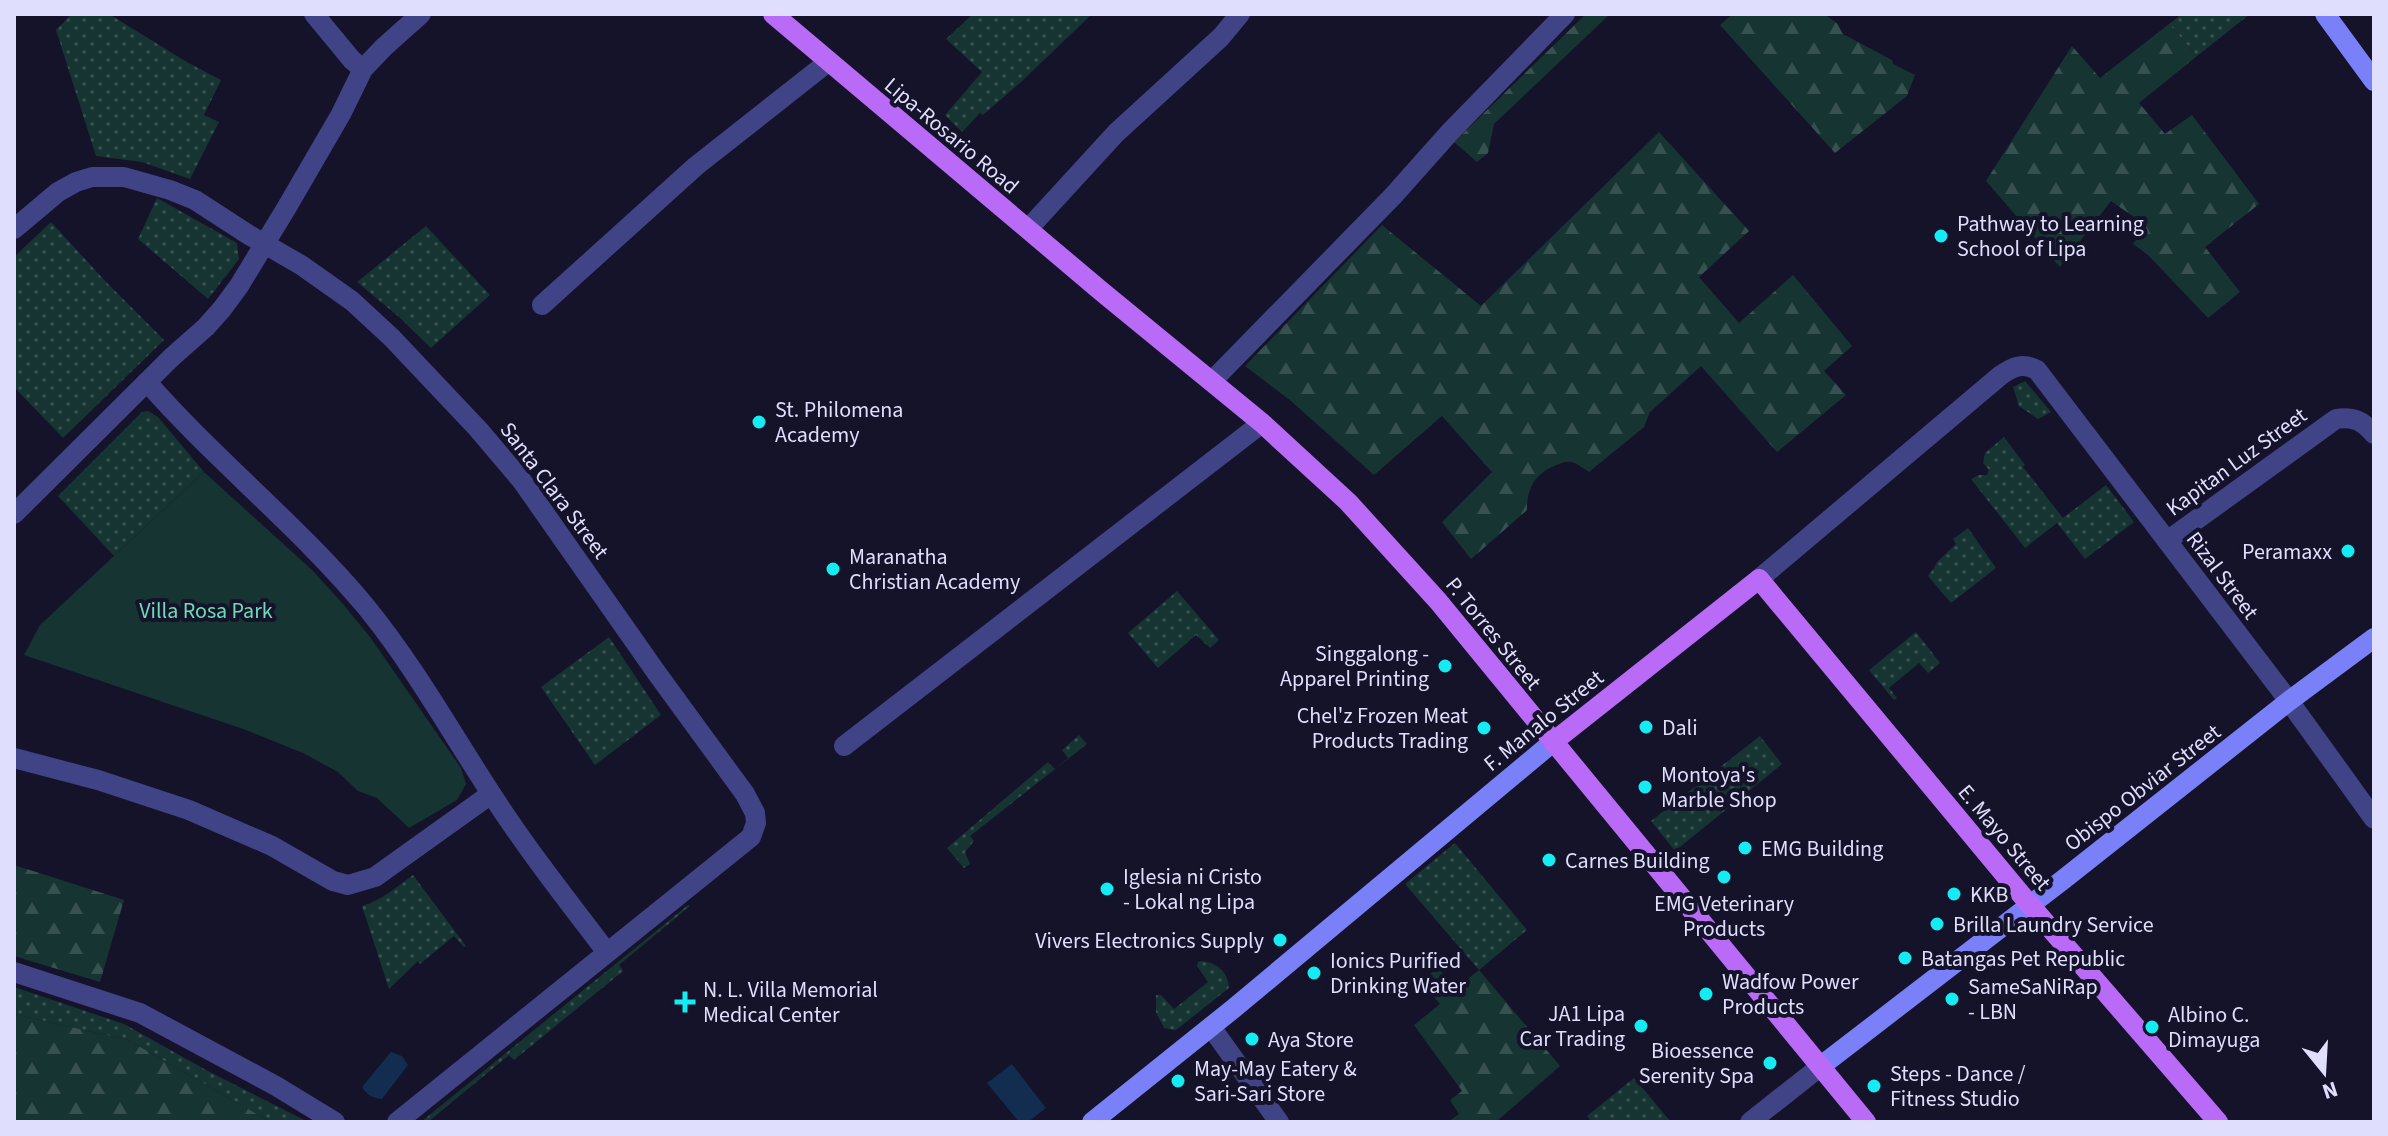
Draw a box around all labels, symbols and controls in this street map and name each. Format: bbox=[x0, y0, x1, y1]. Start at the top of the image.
street label: Lipa-Rosario Road bbox=[877, 70, 1026, 202]
place label: Pathway to Learning School of Lipa bbox=[1957, 208, 2144, 265]
marker: Pathway to Learning School of Lipa bbox=[1932, 227, 1950, 245]
place label: St. Philomena Academy bbox=[775, 394, 903, 451]
street label: Kapitan Luz Street bbox=[2160, 399, 2314, 524]
marker: St. Philomena Academy bbox=[750, 413, 768, 431]
street label: Santa Clara Street bbox=[492, 415, 617, 566]
street label: Rizal Street bbox=[2178, 525, 2266, 627]
place label: Peramaxx bbox=[2242, 536, 2332, 568]
place label: Maranatha Christian Academy bbox=[849, 541, 1021, 598]
marker: Peramaxx bbox=[2339, 542, 2357, 560]
marker: Maranatha Christian Academy bbox=[824, 560, 842, 578]
street label: P. Torres Street bbox=[1438, 570, 1549, 697]
park label: Villa Rosa Park bbox=[139, 595, 273, 627]
place label: Singgalong - Apparel Printing bbox=[1280, 638, 1429, 695]
marker: Singgalong - Apparel Printing bbox=[1436, 657, 1454, 675]
street label: F. Manalo Street bbox=[1477, 662, 1611, 779]
place label: Chel'z Frozen Meat Products Trading bbox=[1297, 700, 1469, 757]
place label: Dali bbox=[1662, 712, 1698, 744]
street label: Obispo Obviar Street bbox=[2058, 716, 2228, 859]
marker: Dali bbox=[1637, 718, 1655, 736]
marker: Chel'z Frozen Meat Products Trading bbox=[1475, 719, 1493, 737]
place label: Montoya's Marble Shop bbox=[1661, 759, 1777, 816]
street label: E. Mayo Street bbox=[1950, 777, 2059, 898]
marker: Montoya's Marble Shop bbox=[1636, 778, 1654, 796]
place label: EMG Building bbox=[1761, 833, 1883, 865]
marker: EMG Building bbox=[1736, 839, 1754, 857]
place label: Carnes Building bbox=[1565, 845, 1710, 877]
marker: Carnes Building bbox=[1540, 851, 1558, 869]
place label: Iglesia ni Cristo - Lokal ng Lipa bbox=[1123, 861, 1262, 918]
marker: EMG Veterinary Products bbox=[1715, 868, 1733, 886]
place label: KKB bbox=[1970, 879, 2008, 911]
marker: Iglesia ni Cristo - Lokal ng Lipa bbox=[1098, 880, 1116, 898]
marker: KKB bbox=[1945, 885, 1963, 903]
place label: EMG Veterinary Products bbox=[1654, 888, 1795, 945]
place label: Brilla Laundry Service bbox=[1953, 909, 2154, 941]
marker: Brilla Laundry Service bbox=[1928, 915, 1946, 933]
place label: Vivers Electronics Supply bbox=[1035, 925, 1265, 957]
marker: Vivers Electronics Supply bbox=[1271, 931, 1289, 949]
place label: Batangas Pet Republic bbox=[1921, 943, 2125, 975]
place label: Ionics Purified Drinking Water bbox=[1330, 945, 1466, 1002]
marker: Batangas Pet Republic bbox=[1896, 949, 1914, 967]
marker: Ionics Purified Drinking Water bbox=[1305, 964, 1323, 982]
place label: Wadfow Power Products bbox=[1722, 966, 1859, 1023]
place label: SameSaNiRap - LBN bbox=[1968, 971, 2098, 1028]
place label: N. L. Villa Memorial Medical Center bbox=[703, 974, 878, 1031]
marker: Wadfow Power Products bbox=[1697, 985, 1715, 1003]
marker: SameSaNiRap - LBN bbox=[1943, 990, 1961, 1008]
marker: N. L. Villa Memorial Medical Center bbox=[674, 991, 696, 1013]
place label: JA1 Lipa Car Trading bbox=[1520, 998, 1625, 1055]
place label: Albino C. Dimayuga bbox=[2168, 999, 2260, 1056]
marker: JA1 Lipa Car Trading bbox=[1632, 1017, 1650, 1035]
marker: Albino C. Dimayuga bbox=[2143, 1018, 2161, 1036]
place label: Aya Store bbox=[1268, 1024, 1354, 1056]
marker: Aya Store bbox=[1243, 1030, 1261, 1048]
north arrow bbox=[2284, 1032, 2364, 1112]
place label: Bioessence Serenity Spa bbox=[1639, 1035, 1754, 1092]
place label: May-May Eatery & Sari-Sari Store bbox=[1194, 1053, 1357, 1110]
marker: Bioessence Serenity Spa bbox=[1761, 1054, 1779, 1072]
place label: Steps - Dance / Fitness Studio bbox=[1890, 1058, 2026, 1115]
marker: May-May Eatery & Sari-Sari Store bbox=[1169, 1072, 1187, 1090]
text: N bbox=[2318, 1073, 2342, 1108]
marker: Steps - Dance / Fitness Studio bbox=[1865, 1077, 1883, 1095]

